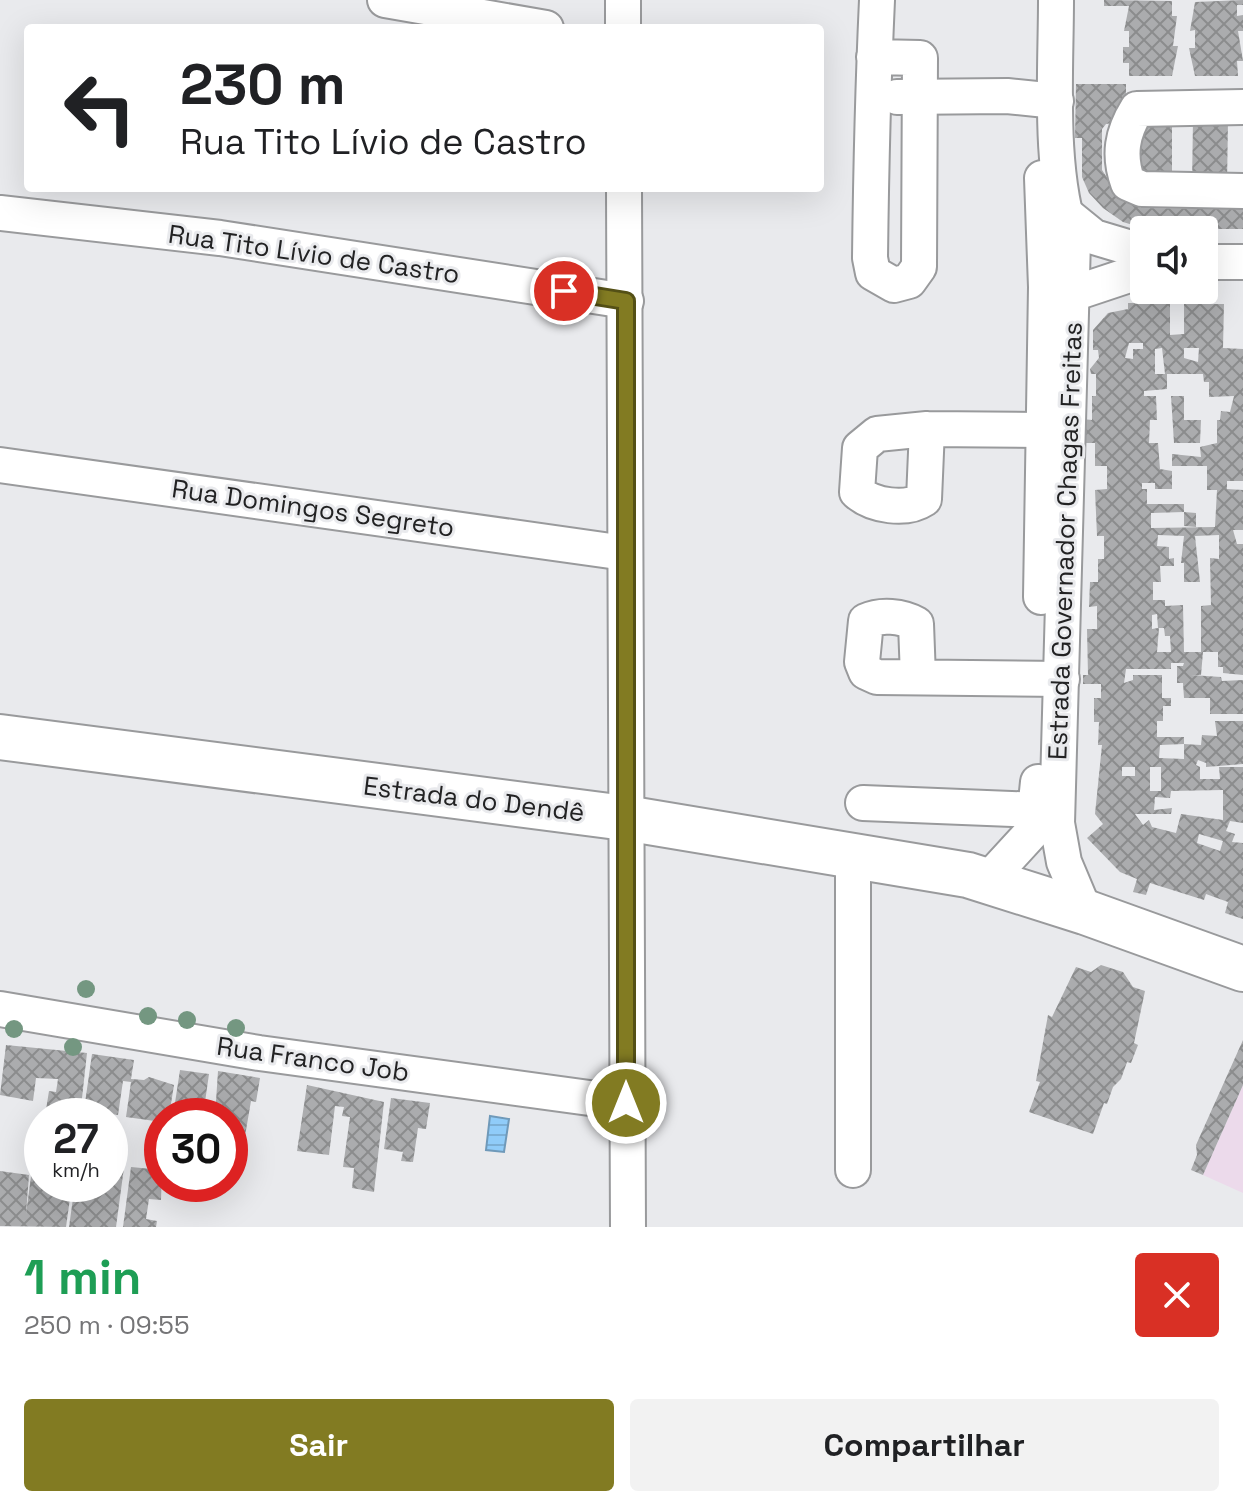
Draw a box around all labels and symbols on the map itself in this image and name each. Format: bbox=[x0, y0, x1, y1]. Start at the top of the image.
street label: Rua Tito Lívio de Castro bbox=[166, 217, 462, 291]
pin bbox=[530, 257, 598, 325]
street label: Estrada Governador Chagas Freitas bbox=[1040, 321, 1090, 761]
street label: Rua Domingos Segreto bbox=[170, 471, 456, 545]
street label: Estrada do Dendê bbox=[361, 769, 587, 829]
street label: Rua Franco Job bbox=[215, 1029, 411, 1089]
position arrow bbox=[584, 1061, 668, 1145]
speed limit sign: 30 bbox=[144, 1098, 248, 1202]

